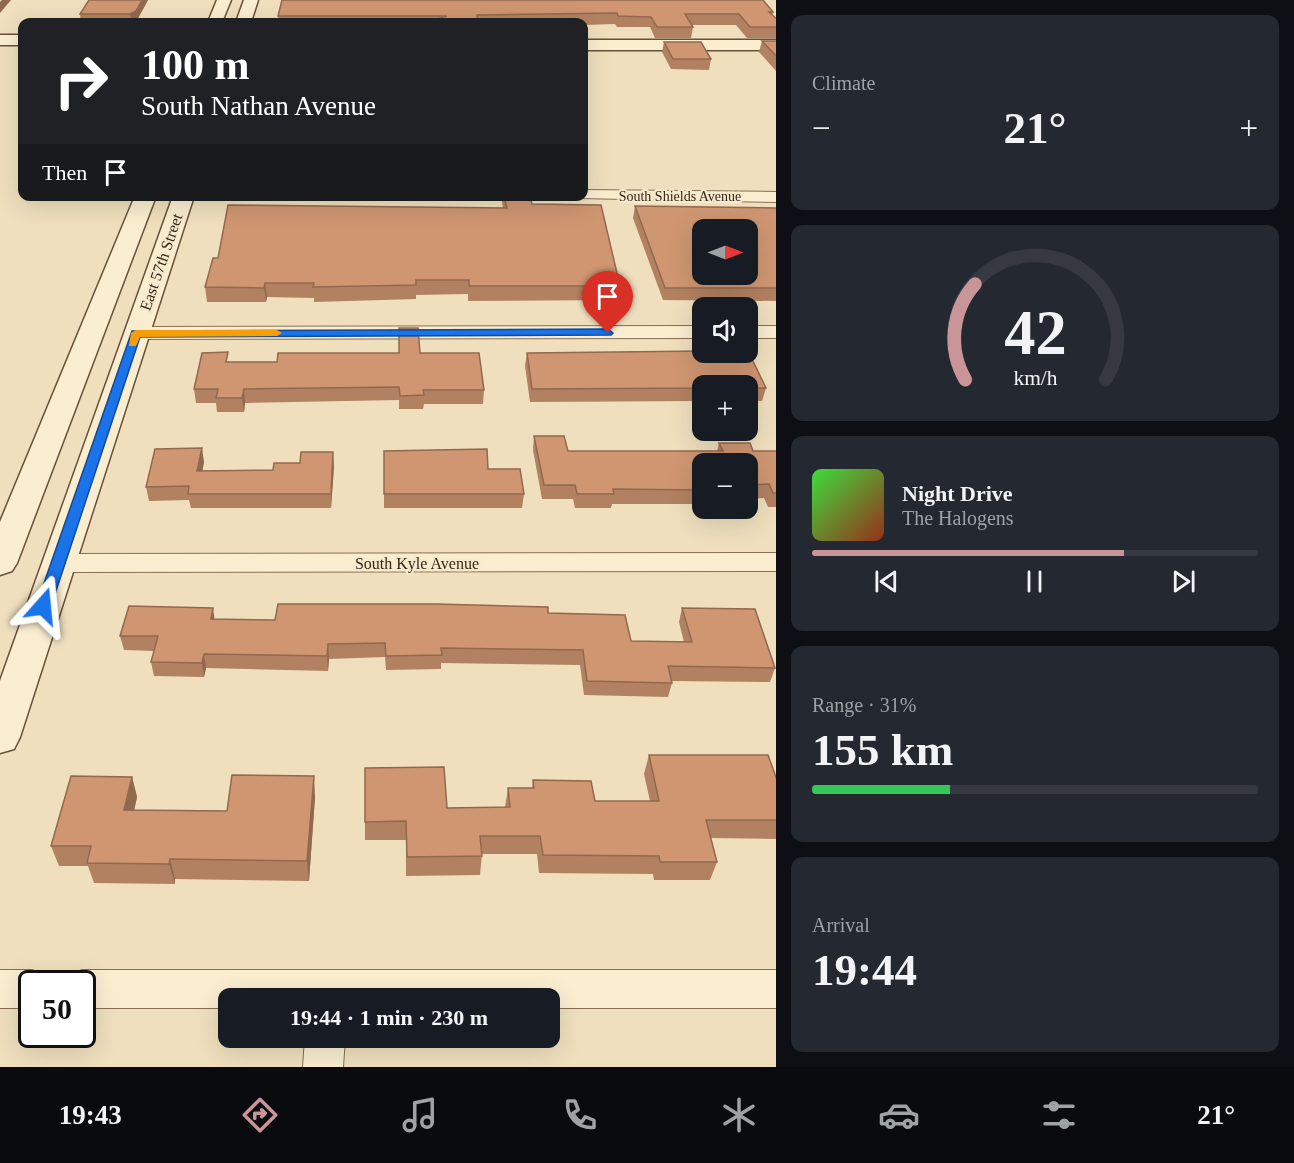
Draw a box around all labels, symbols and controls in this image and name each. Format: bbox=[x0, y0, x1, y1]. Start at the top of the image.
icon: right bbox=[42, 42, 120, 120]
text: 100 m bbox=[141, 42, 250, 88]
text: Climate bbox=[812, 72, 875, 94]
text: South Nathan Avenue bbox=[141, 91, 376, 121]
text: 21° bbox=[1004, 103, 1067, 153]
text: − bbox=[812, 110, 831, 146]
text: + bbox=[1239, 110, 1258, 146]
icon: arrive bbox=[99, 156, 132, 189]
text: Then bbox=[42, 160, 87, 185]
street label: South Shields Avenue bbox=[619, 189, 741, 204]
street label: East 57th Street bbox=[136, 211, 186, 313]
north arrow bbox=[692, 219, 758, 285]
map controls bbox=[692, 219, 758, 519]
pin bbox=[582, 271, 633, 333]
icon: arrive bbox=[591, 280, 624, 313]
button: sound bbox=[692, 297, 758, 363]
text: 42 bbox=[1004, 298, 1066, 367]
text: km/h bbox=[1013, 367, 1057, 391]
button: + bbox=[692, 375, 758, 441]
button: − bbox=[692, 453, 758, 519]
text: Night Drive bbox=[902, 481, 1013, 506]
text: The Halogens bbox=[902, 507, 1014, 529]
street label: South Kyle Avenue bbox=[355, 555, 479, 573]
icon: previous bbox=[870, 565, 903, 598]
icon: pause bbox=[1018, 565, 1051, 598]
icon: next bbox=[1167, 565, 1200, 598]
position arrow bbox=[11, 574, 75, 638]
text: Range · 31% bbox=[812, 694, 916, 716]
text: 155 km bbox=[812, 725, 953, 775]
text: Arrival bbox=[812, 914, 870, 936]
text: 19:44 bbox=[812, 945, 917, 995]
speed limit sign: 50 bbox=[18, 970, 96, 1048]
text: 19:44 · 1 min · 230 m bbox=[290, 1005, 488, 1030]
icon: directions bbox=[239, 1094, 281, 1136]
icon: music bbox=[399, 1094, 441, 1136]
icon: phone bbox=[559, 1094, 601, 1136]
icon: climate bbox=[718, 1094, 760, 1136]
icon: car bbox=[878, 1094, 920, 1136]
icon: filters bbox=[1038, 1094, 1080, 1136]
text: 19:43 bbox=[59, 1100, 122, 1130]
text: 21° bbox=[1197, 1100, 1235, 1130]

